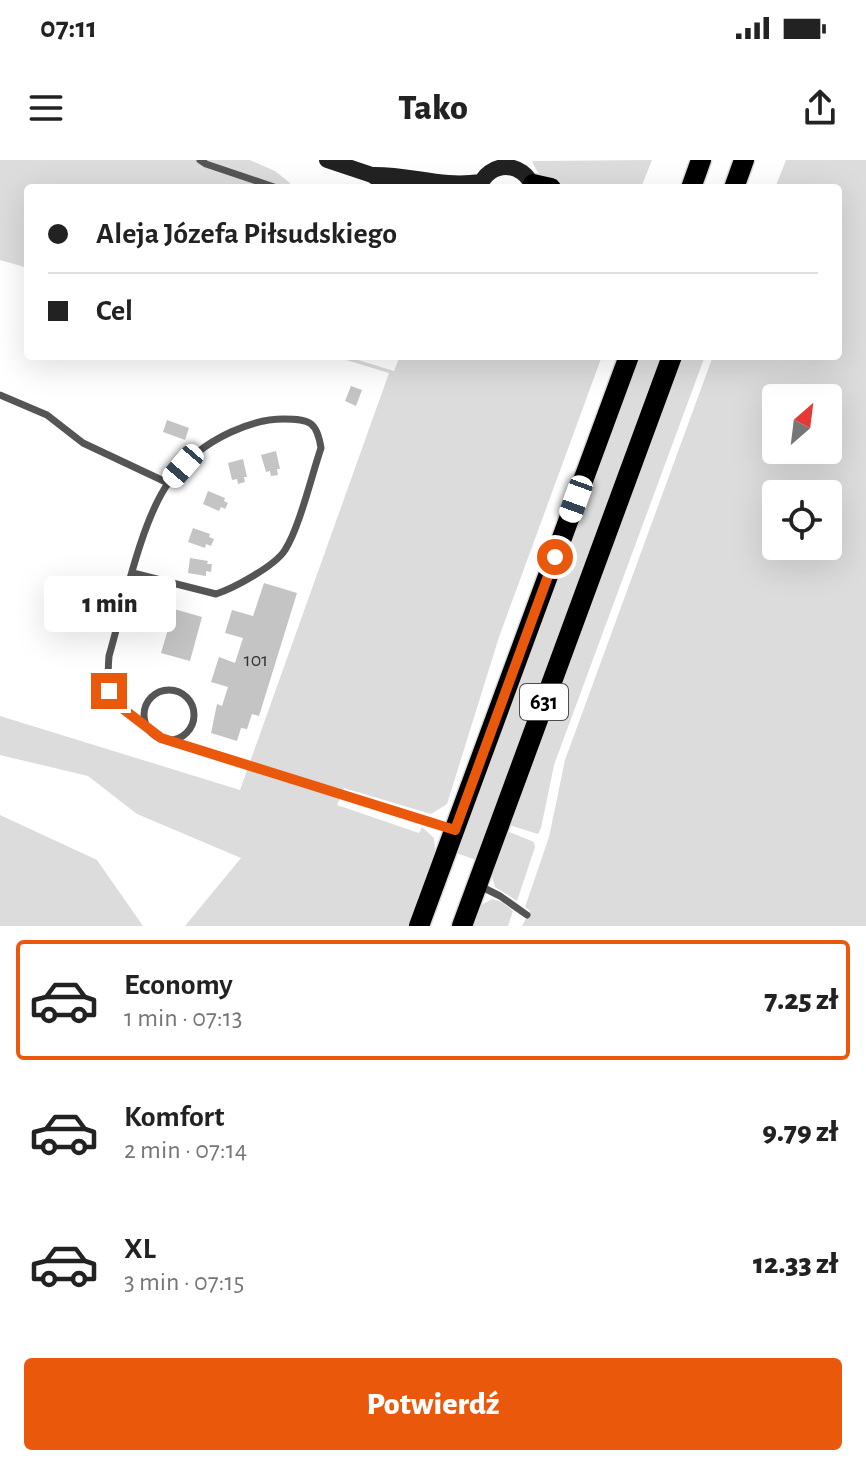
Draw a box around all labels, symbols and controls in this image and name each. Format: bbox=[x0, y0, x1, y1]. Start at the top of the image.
text: 07:11 bbox=[40, 13, 97, 43]
icon: menu bbox=[24, 86, 68, 130]
icon: share bbox=[798, 86, 842, 130]
text: Tako bbox=[398, 90, 468, 126]
text: Aleja Józefa Piłsudskiego bbox=[96, 219, 397, 249]
text: Cel bbox=[96, 296, 133, 326]
north arrow bbox=[762, 384, 842, 464]
map controls bbox=[762, 384, 842, 560]
car bbox=[158, 440, 208, 492]
car bbox=[557, 472, 595, 526]
button: locate bbox=[762, 480, 842, 560]
route start bbox=[537, 539, 573, 575]
callout: 1 min bbox=[43, 575, 175, 631]
text: 1 min bbox=[82, 591, 138, 617]
house number: 101 bbox=[244, 650, 268, 670]
route end bbox=[91, 673, 127, 709]
road number: 631 bbox=[520, 684, 568, 720]
icon: car bbox=[28, 964, 100, 1036]
text: Economy bbox=[124, 970, 233, 1000]
text: 7.25 zł bbox=[764, 985, 838, 1015]
text: 1 min · 07:13 bbox=[124, 1005, 242, 1031]
icon: car bbox=[28, 1096, 100, 1168]
text: Komfort bbox=[124, 1102, 224, 1132]
text: 9.79 zł bbox=[762, 1117, 838, 1147]
text: 2 min · 07:14 bbox=[124, 1137, 247, 1163]
icon: car bbox=[28, 1228, 100, 1300]
text: XL bbox=[124, 1234, 156, 1264]
text: 12.33 zł bbox=[753, 1249, 838, 1279]
text: 3 min · 07:15 bbox=[124, 1269, 244, 1295]
button: Potwierdź bbox=[24, 1358, 842, 1450]

